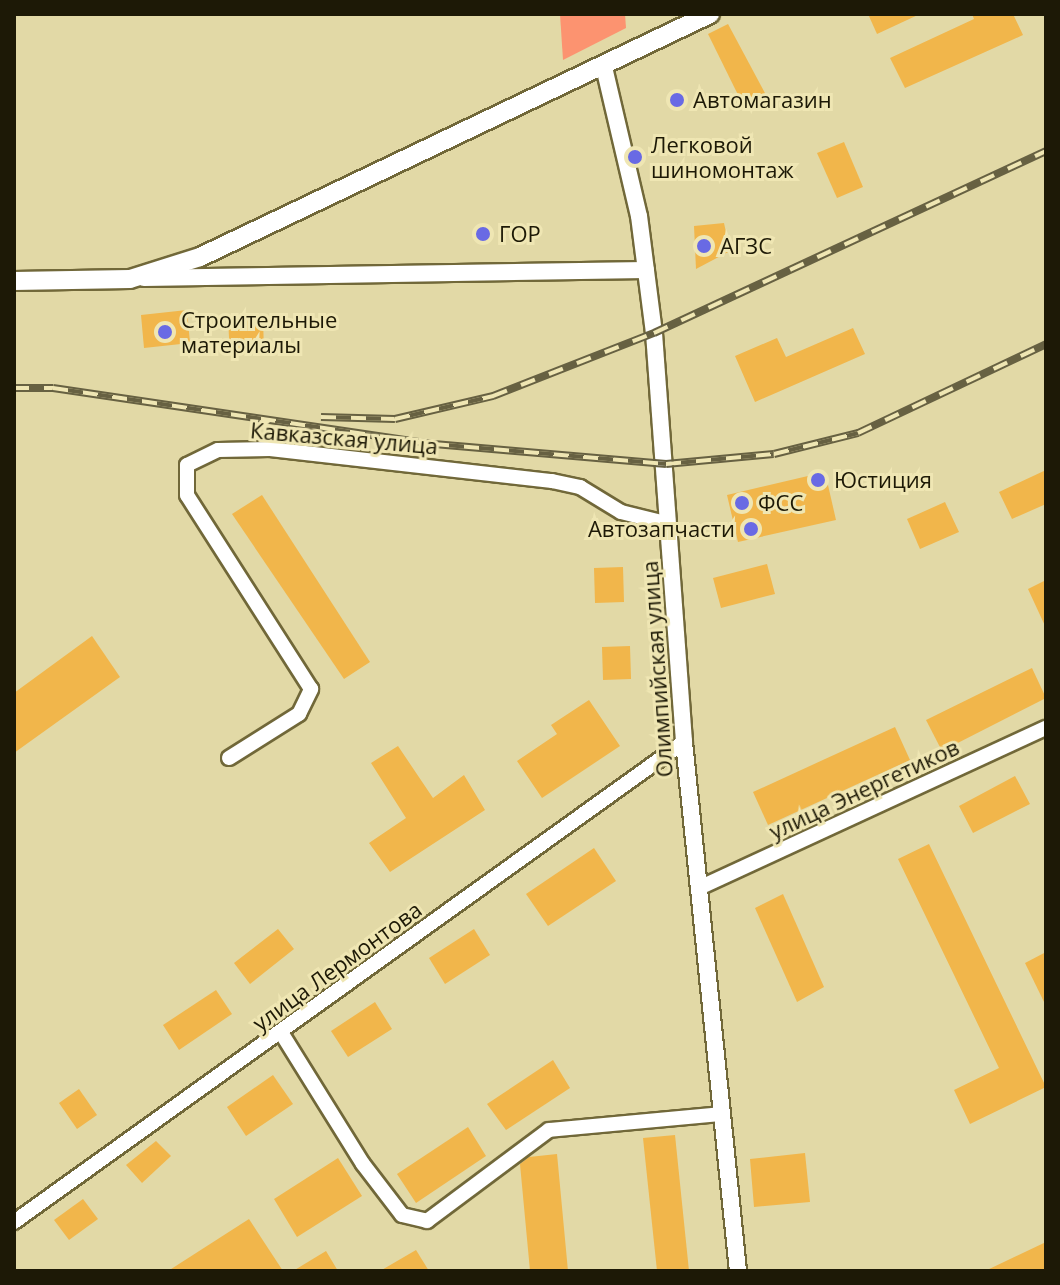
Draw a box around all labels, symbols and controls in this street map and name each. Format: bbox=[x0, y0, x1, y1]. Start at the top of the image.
place label: Автомагазин bbox=[693, 87, 832, 113]
marker: Автомагазин bbox=[668, 91, 686, 109]
place label: Легковой шиномонтаж bbox=[651, 131, 794, 182]
marker: Легковой шиномонтаж bbox=[626, 148, 644, 166]
place label: ГОР bbox=[499, 221, 541, 247]
marker: ГОР bbox=[474, 225, 492, 243]
place label: АГЗС bbox=[720, 233, 772, 259]
marker: АГЗС bbox=[695, 237, 713, 255]
place label: Строительные материалы bbox=[181, 306, 337, 358]
marker: Строительные материалы bbox=[156, 323, 174, 341]
street label: Кавказская улица bbox=[249, 417, 439, 459]
place label: Юстиция bbox=[834, 467, 932, 493]
marker: Юстиция bbox=[809, 471, 827, 489]
place label: ФСС bbox=[758, 490, 803, 516]
marker: ФСС bbox=[733, 494, 751, 512]
place label: Автозапчасти bbox=[588, 516, 735, 542]
marker: Автозапчасти bbox=[742, 520, 760, 538]
street label: Олимпийская улица bbox=[636, 560, 678, 778]
street label: улица Энергетиков bbox=[765, 733, 963, 845]
street label: улица Лермонтова bbox=[247, 896, 427, 1036]

